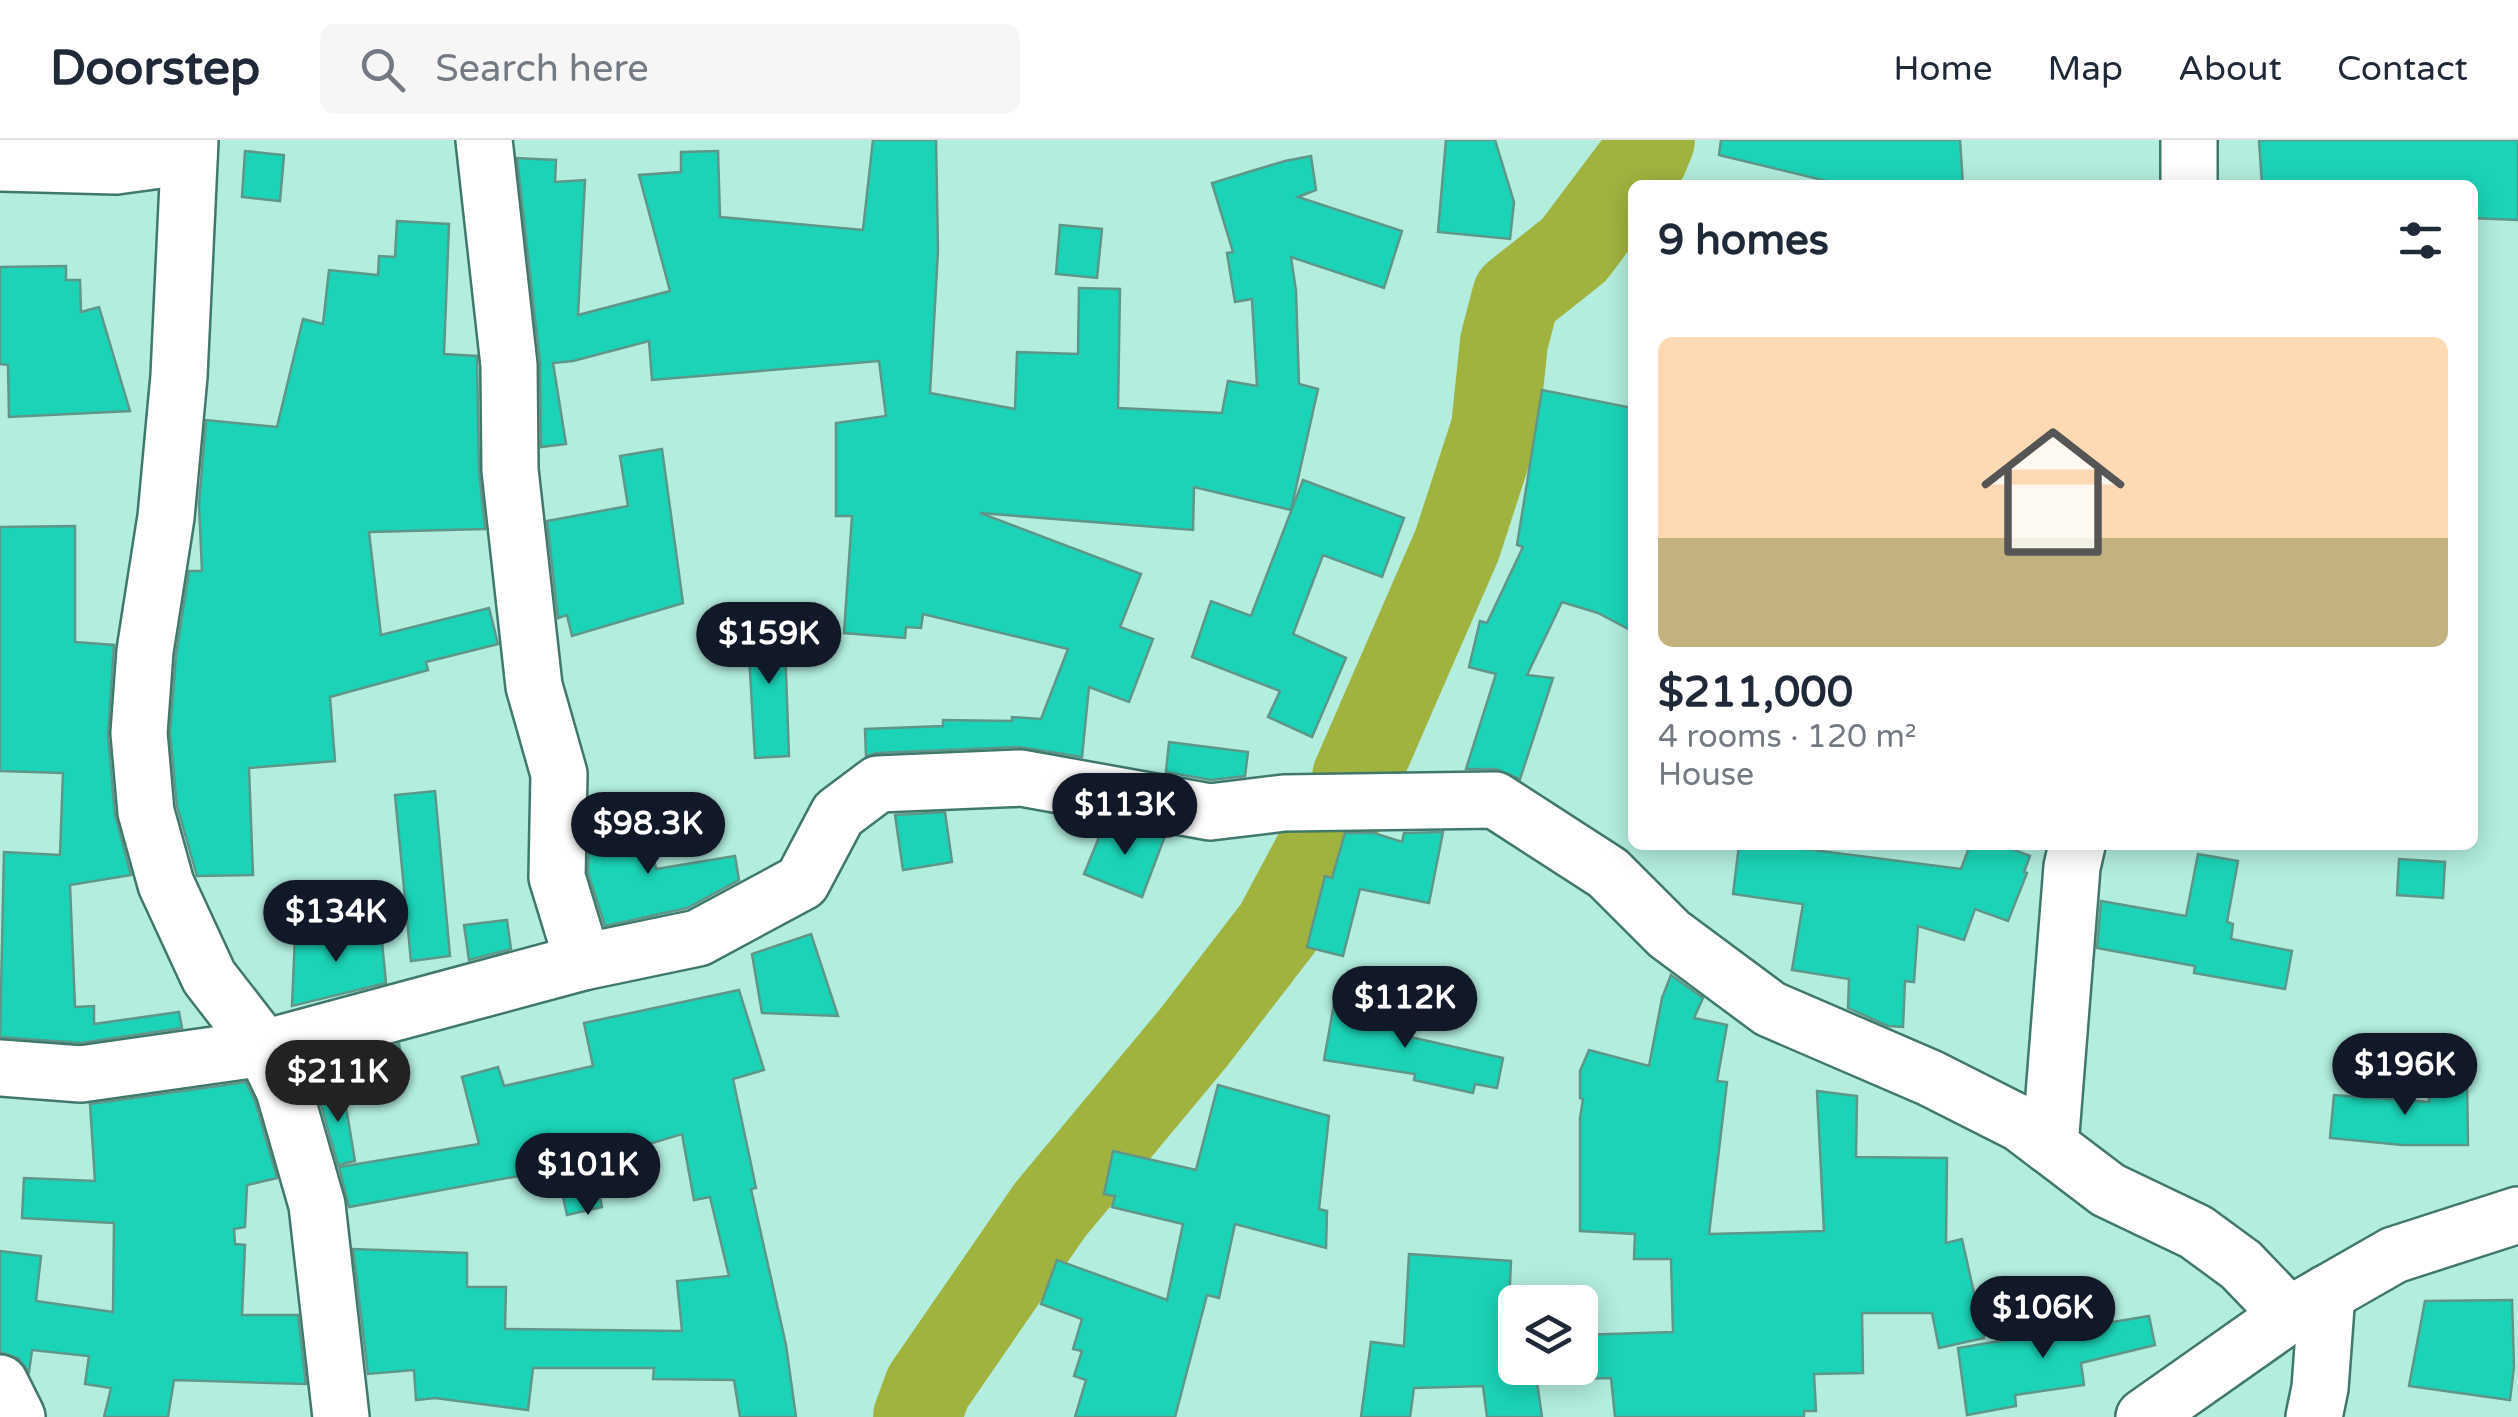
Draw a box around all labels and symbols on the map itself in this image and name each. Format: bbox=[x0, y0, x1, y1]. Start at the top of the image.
pin: $159K bbox=[699, 602, 839, 687]
pin: $113K bbox=[1055, 773, 1195, 858]
pin: $98.3K bbox=[567, 792, 729, 877]
pin: $134K bbox=[266, 880, 406, 965]
pin: $112K bbox=[1335, 966, 1475, 1051]
pin: $196K bbox=[2335, 1033, 2475, 1118]
pin: $211K bbox=[268, 1040, 408, 1125]
pin: $101K bbox=[518, 1133, 658, 1218]
pin: $106K bbox=[1973, 1276, 2113, 1361]

